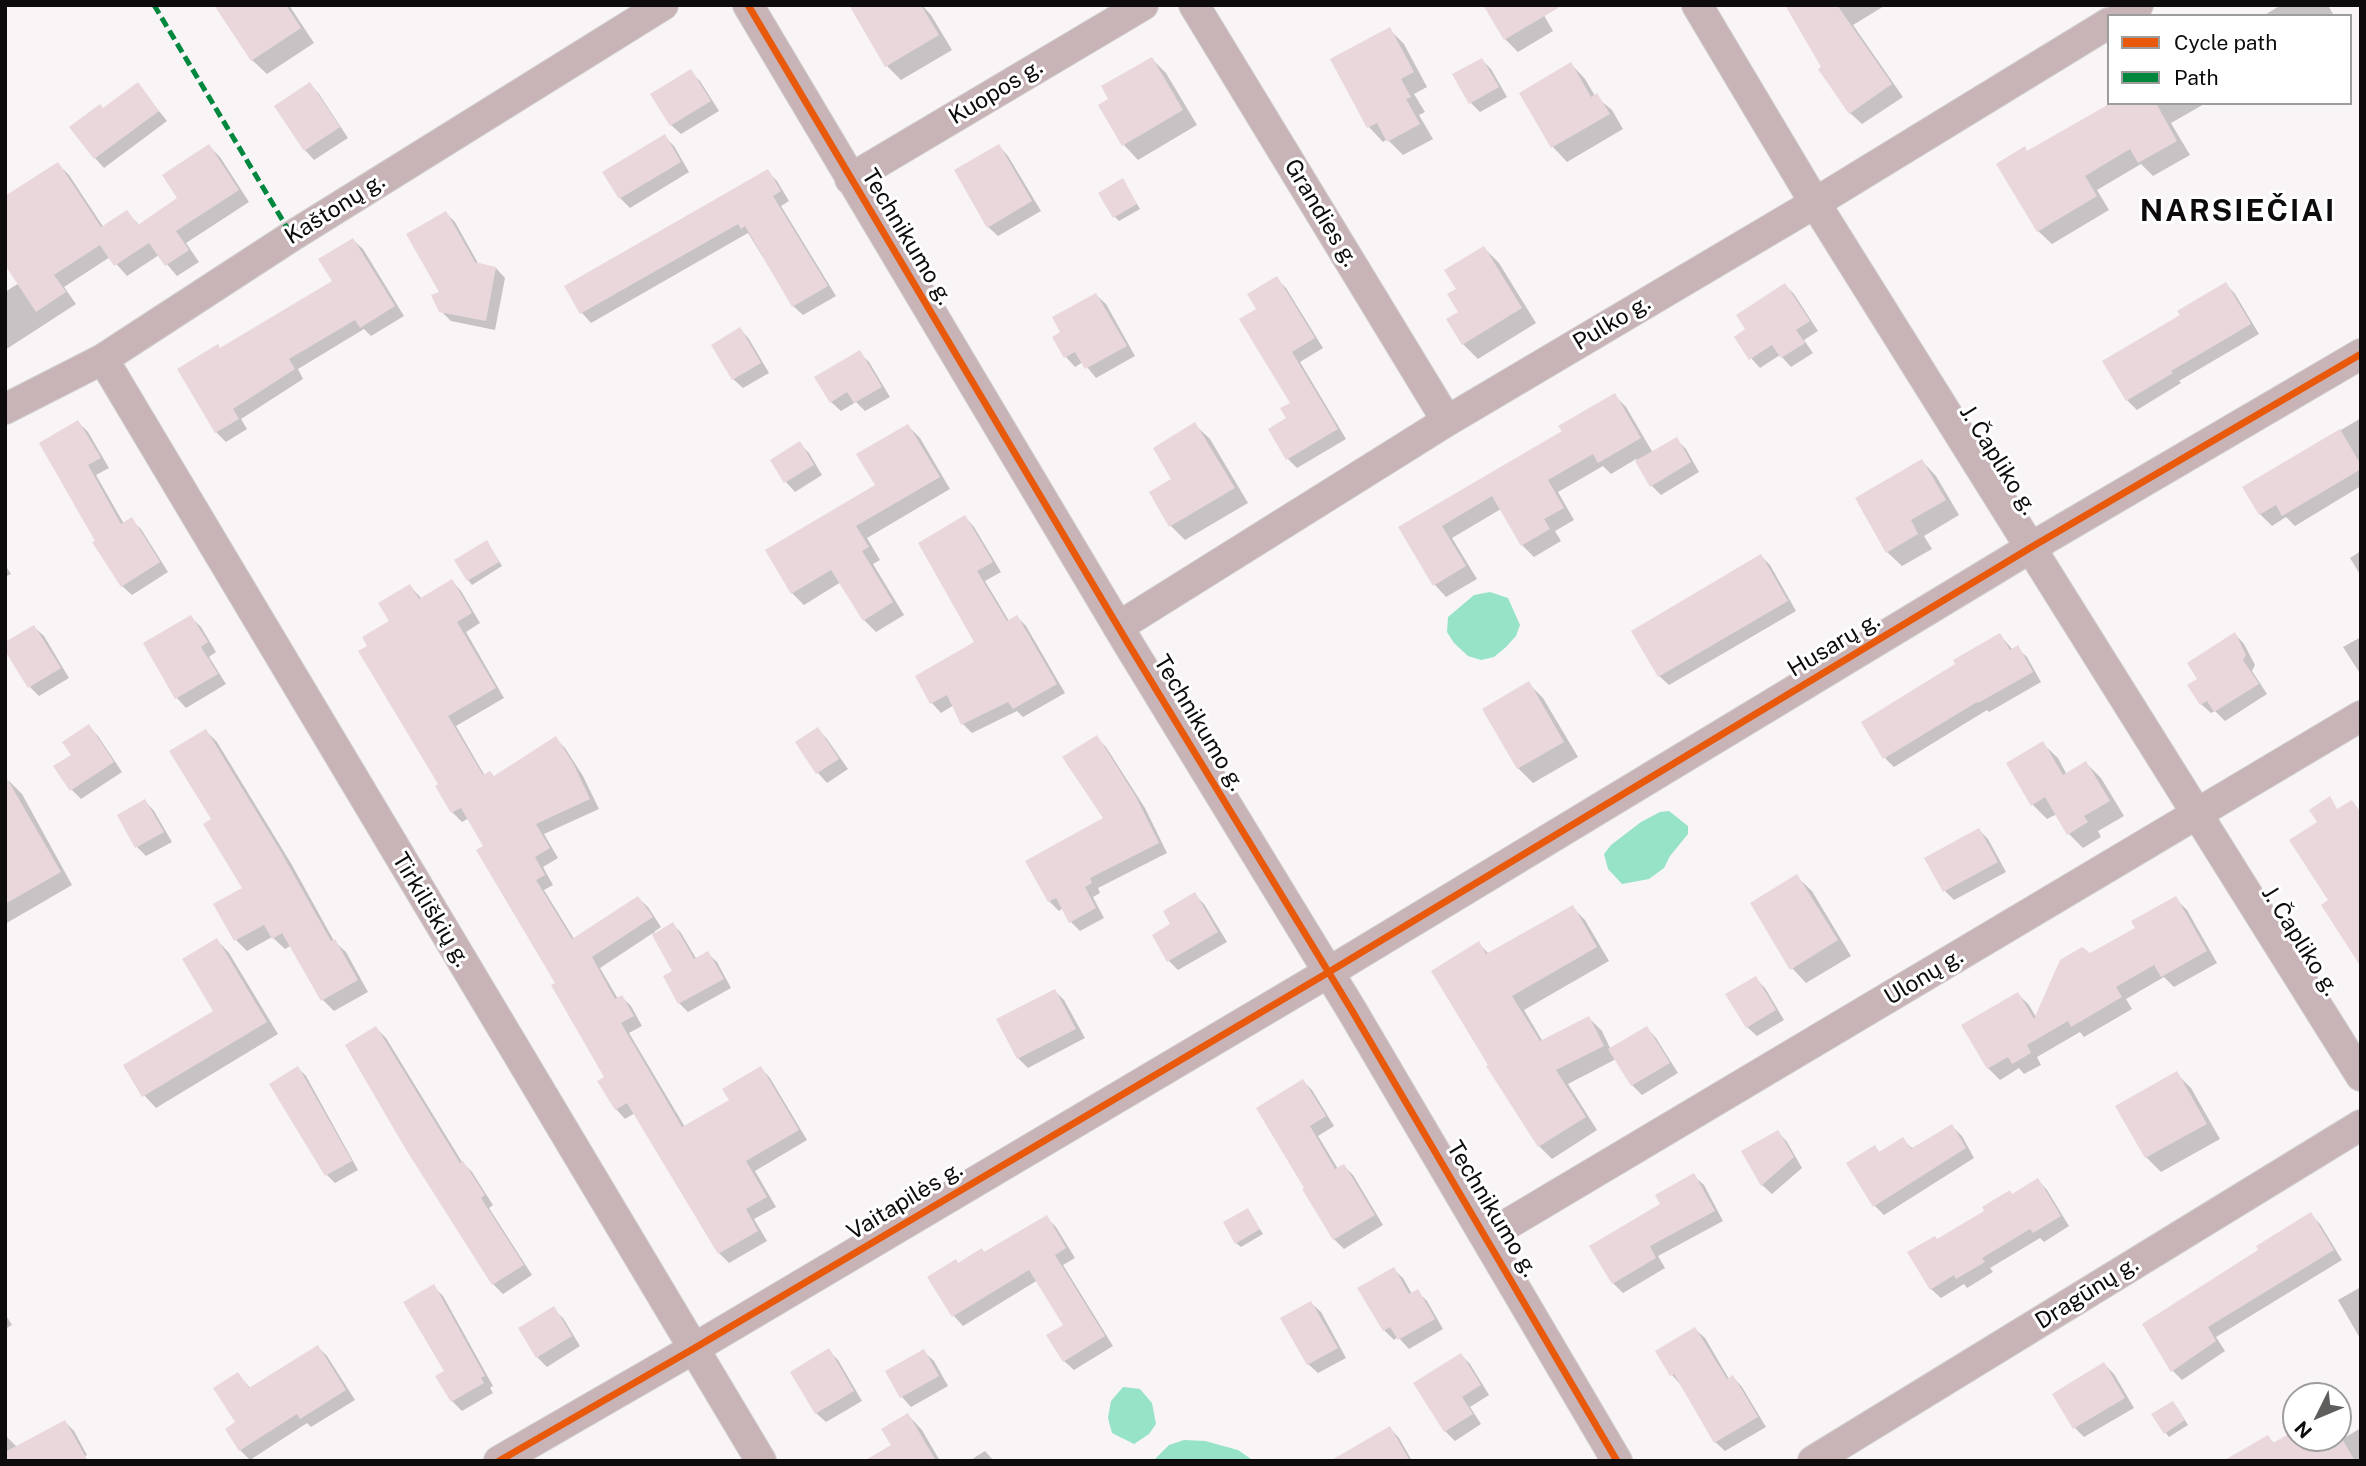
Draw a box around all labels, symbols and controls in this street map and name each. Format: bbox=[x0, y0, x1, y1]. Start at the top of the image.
legend bbox=[2107, 14, 2352, 105]
text: Cycle path bbox=[2174, 30, 2277, 55]
street label: Kuopos g. bbox=[944, 53, 1048, 131]
text: Path bbox=[2174, 65, 2219, 90]
street label: Grandies g. bbox=[1278, 154, 1364, 272]
street label: Technikumo g. bbox=[856, 164, 958, 310]
street label: Kaštonų g. bbox=[280, 167, 390, 251]
district label: NARSIEČIAI bbox=[2141, 194, 2335, 230]
street label: Pulko g. bbox=[1568, 289, 1656, 357]
street label: J. Čapliko g. bbox=[1953, 400, 2043, 520]
street label: Husarų g. bbox=[1783, 607, 1885, 683]
street label: Technikumo g. bbox=[1148, 650, 1250, 796]
street label: Tirkiliškių g. bbox=[386, 848, 476, 972]
street label: J. Čapliko g. bbox=[2255, 881, 2345, 1001]
street label: Ulonų g. bbox=[1880, 943, 1968, 1011]
street label: Technikumo g. bbox=[1441, 1136, 1543, 1282]
street label: Vaitapilės g. bbox=[842, 1156, 968, 1246]
street label: Dragūnų g. bbox=[2030, 1250, 2144, 1336]
north arrow bbox=[2282, 1382, 2352, 1452]
text: N bbox=[2290, 1417, 2316, 1443]

